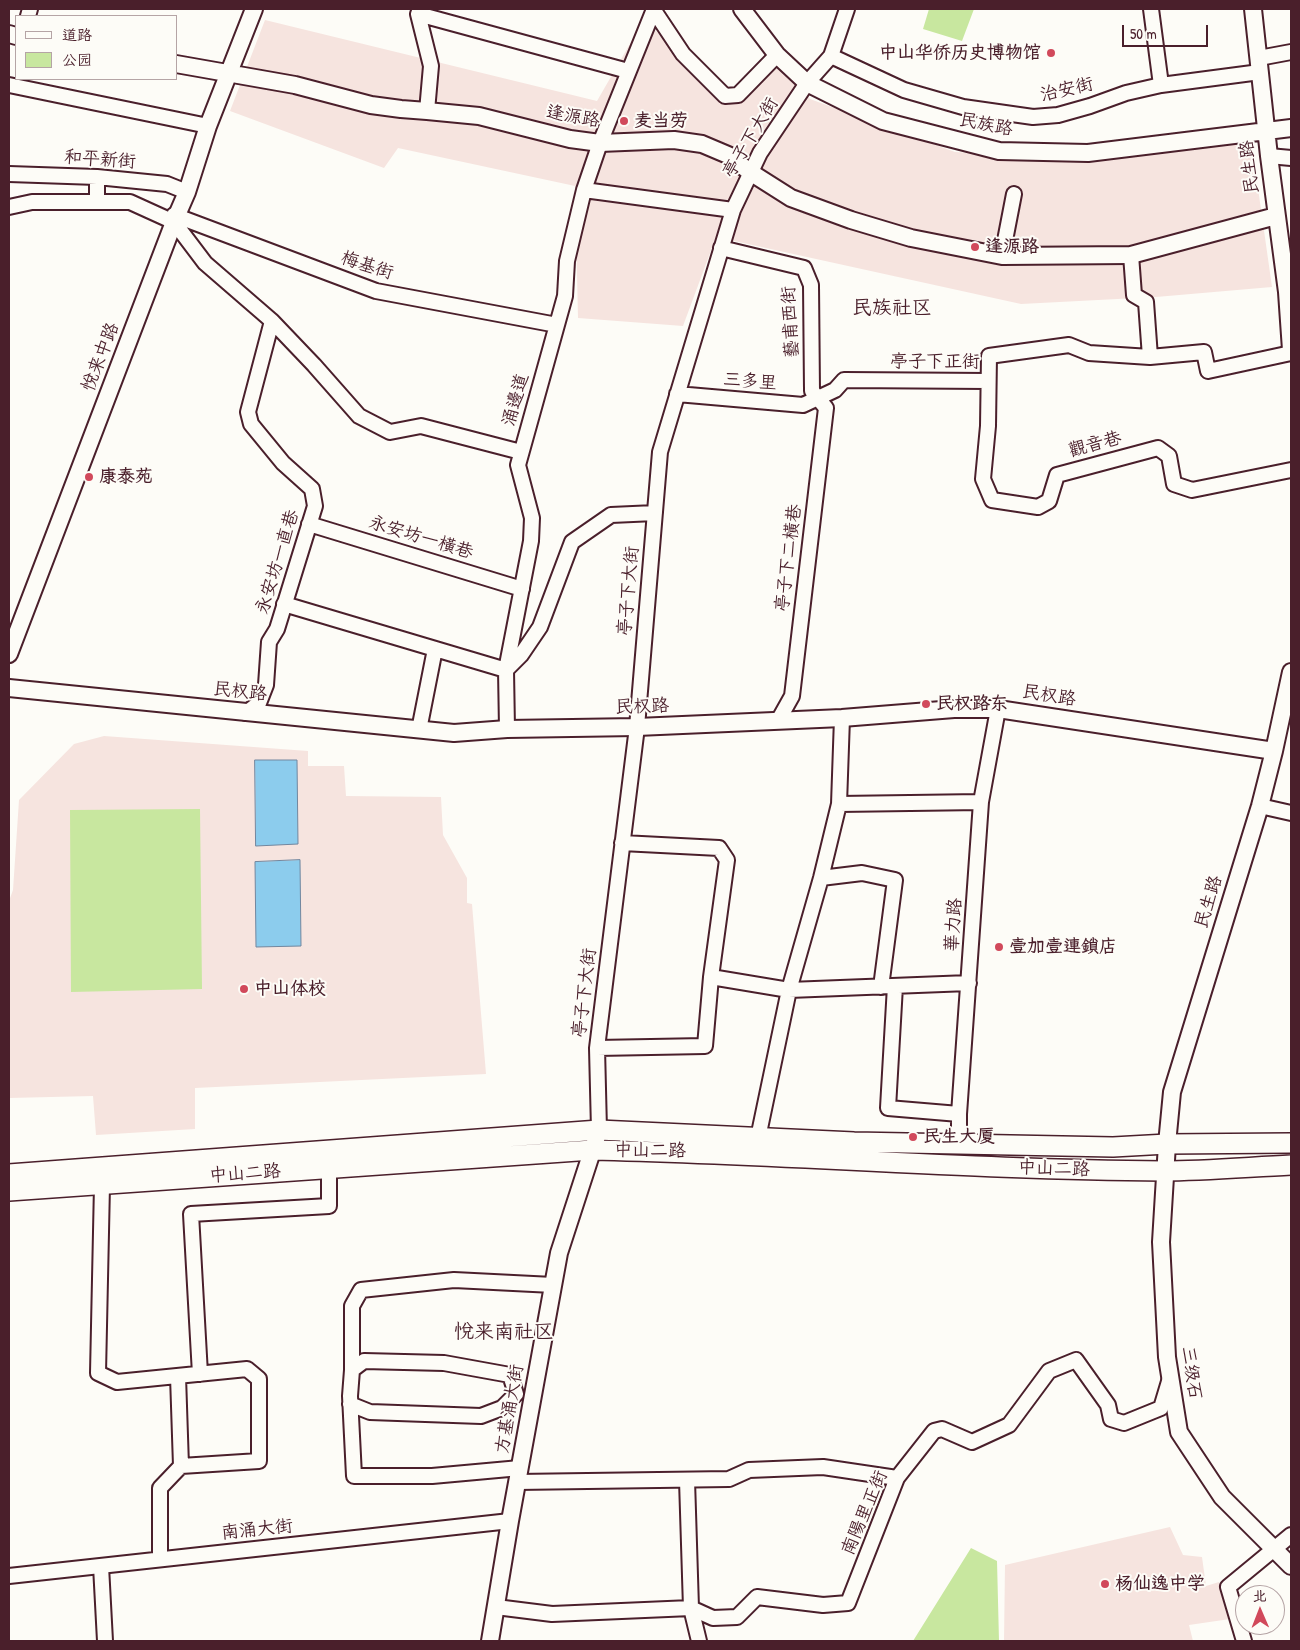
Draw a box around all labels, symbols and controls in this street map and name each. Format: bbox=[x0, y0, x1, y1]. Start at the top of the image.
legend bbox=[15, 15, 178, 80]
scale bar bbox=[1125, 15, 1211, 47]
text: 50 m bbox=[1130, 23, 1157, 44]
text: 道路 bbox=[62, 24, 92, 45]
place label: 中山华侨历史博物馆 bbox=[879, 42, 1041, 64]
marker: 中山华侨历史博物馆 bbox=[1045, 47, 1057, 59]
text: 公园 bbox=[62, 49, 92, 70]
street label: 治安街 bbox=[1038, 73, 1096, 107]
street label: 亭子下大街 bbox=[719, 94, 783, 182]
street label: 逢源路 bbox=[545, 102, 601, 132]
street label: 民族路 bbox=[957, 109, 1015, 141]
place label: 麦当劳 bbox=[634, 110, 688, 132]
marker: 麦当劳 bbox=[618, 115, 630, 127]
street label: 民生路 bbox=[1236, 139, 1264, 195]
street label: 和平新街 bbox=[63, 147, 137, 173]
place label: 逢源路 bbox=[985, 236, 1039, 258]
marker: 逢源路 bbox=[969, 241, 981, 253]
street label: 梅基街 bbox=[338, 247, 396, 285]
street label: 藝甫西街 bbox=[778, 285, 804, 359]
district label: 民族社区 bbox=[852, 297, 932, 321]
street label: 悦来中路 bbox=[78, 320, 124, 394]
street label: 亭子下正街 bbox=[890, 351, 980, 373]
street label: 三多里 bbox=[722, 369, 778, 395]
street label: 涌邊道 bbox=[498, 371, 534, 429]
street label: 觀音巷 bbox=[1066, 428, 1124, 462]
place label: 康泰苑 bbox=[99, 466, 153, 488]
marker: 康泰苑 bbox=[83, 471, 95, 483]
street label: 亭子下二橫巷 bbox=[772, 503, 806, 613]
street label: 永安坊一直巷 bbox=[252, 507, 304, 617]
street label: 永安坊一橫巷 bbox=[366, 512, 476, 564]
street label: 亭子下大街 bbox=[614, 545, 644, 637]
street label: 民权路 bbox=[212, 678, 268, 706]
street label: 民权路 bbox=[1021, 681, 1077, 711]
place label: 民权路东 bbox=[936, 693, 1008, 715]
street label: 民权路 bbox=[615, 695, 669, 719]
marker: 民权路东 bbox=[920, 698, 932, 710]
street label: 民生路 bbox=[1191, 873, 1227, 931]
street label: 華力路 bbox=[941, 897, 967, 953]
place label: 壹加壹連鎖店 bbox=[1009, 936, 1117, 958]
marker: 壹加壹連鎖店 bbox=[993, 941, 1005, 953]
street label: 亭子下大街 bbox=[569, 947, 601, 1039]
place label: 中山体校 bbox=[254, 978, 326, 1000]
marker: 中山体校 bbox=[238, 983, 250, 995]
place label: 民生大厦 bbox=[923, 1126, 995, 1148]
marker: 民生大厦 bbox=[907, 1131, 919, 1143]
street label: 中山二路 bbox=[614, 1140, 686, 1162]
street label: 中山二路 bbox=[1018, 1157, 1090, 1181]
street label: 中山二路 bbox=[208, 1161, 282, 1187]
district label: 悦来南社区 bbox=[454, 1321, 554, 1345]
street label: 三级石 bbox=[1177, 1345, 1205, 1401]
street label: 方基涌大街 bbox=[492, 1363, 528, 1455]
street label: 南陽里正街 bbox=[837, 1467, 893, 1559]
street label: 南涌大街 bbox=[220, 1515, 294, 1545]
place label: 杨仙逸中学 bbox=[1115, 1573, 1205, 1595]
marker: 杨仙逸中学 bbox=[1099, 1578, 1111, 1590]
north arrow bbox=[1235, 1585, 1285, 1635]
text: 北 bbox=[1253, 1586, 1267, 1605]

